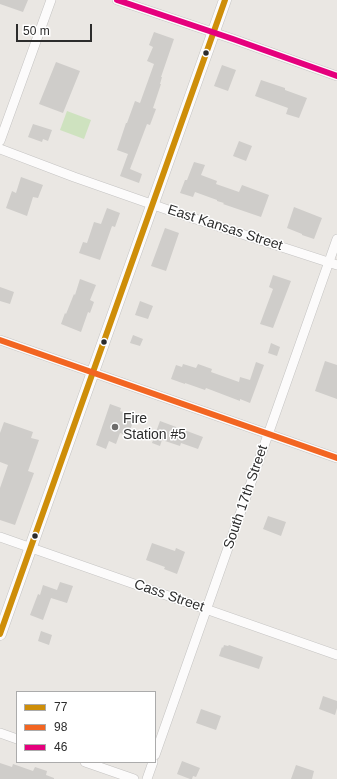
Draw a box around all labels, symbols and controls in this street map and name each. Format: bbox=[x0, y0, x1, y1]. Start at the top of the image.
scale bar bbox=[18, 16, 94, 42]
text: 50 m bbox=[23, 24, 50, 38]
unlabelled marker bbox=[201, 48, 211, 58]
street label: East Kansas Street bbox=[165, 201, 285, 255]
unlabelled marker bbox=[99, 337, 109, 347]
place label: Fire Station #5 bbox=[123, 411, 186, 444]
marker: Fire Station #5 bbox=[110, 422, 120, 432]
street label: South 17th Street bbox=[220, 443, 272, 551]
unlabelled marker bbox=[30, 531, 40, 541]
street label: Cass Street bbox=[132, 576, 206, 616]
legend bbox=[16, 691, 156, 763]
text: 77 bbox=[54, 700, 67, 714]
text: 98 bbox=[54, 720, 67, 734]
text: 46 bbox=[54, 740, 67, 754]

